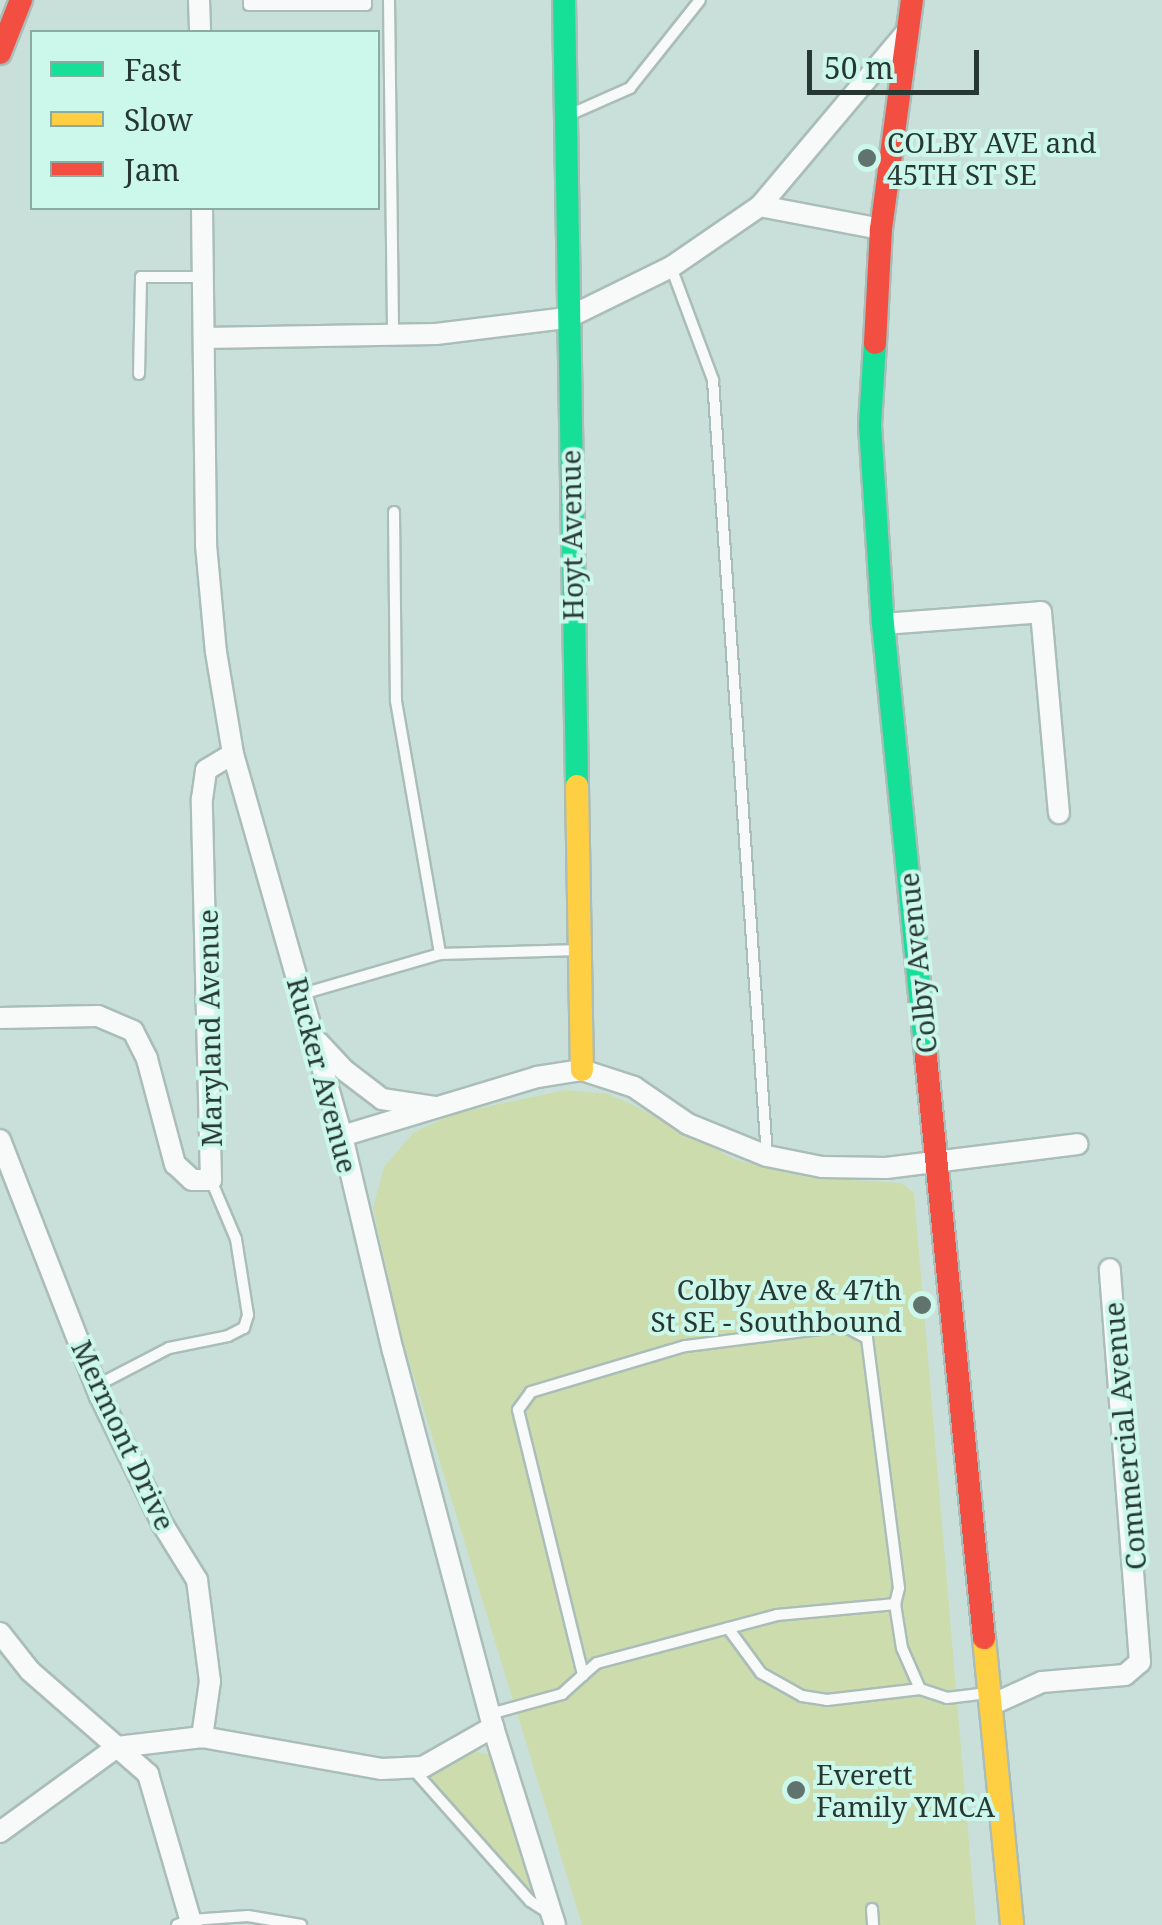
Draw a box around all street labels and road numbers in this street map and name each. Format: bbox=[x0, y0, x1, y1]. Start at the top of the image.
street label: Hoyt Avenue bbox=[553, 449, 589, 621]
street label: Colby Avenue bbox=[891, 871, 943, 1055]
street label: Maryland Avenue bbox=[190, 909, 228, 1147]
street label: Rucker Avenue bbox=[281, 973, 365, 1177]
street label: Commercial Avenue bbox=[1096, 1301, 1152, 1571]
street label: Mermont Drive bbox=[65, 1335, 183, 1535]

